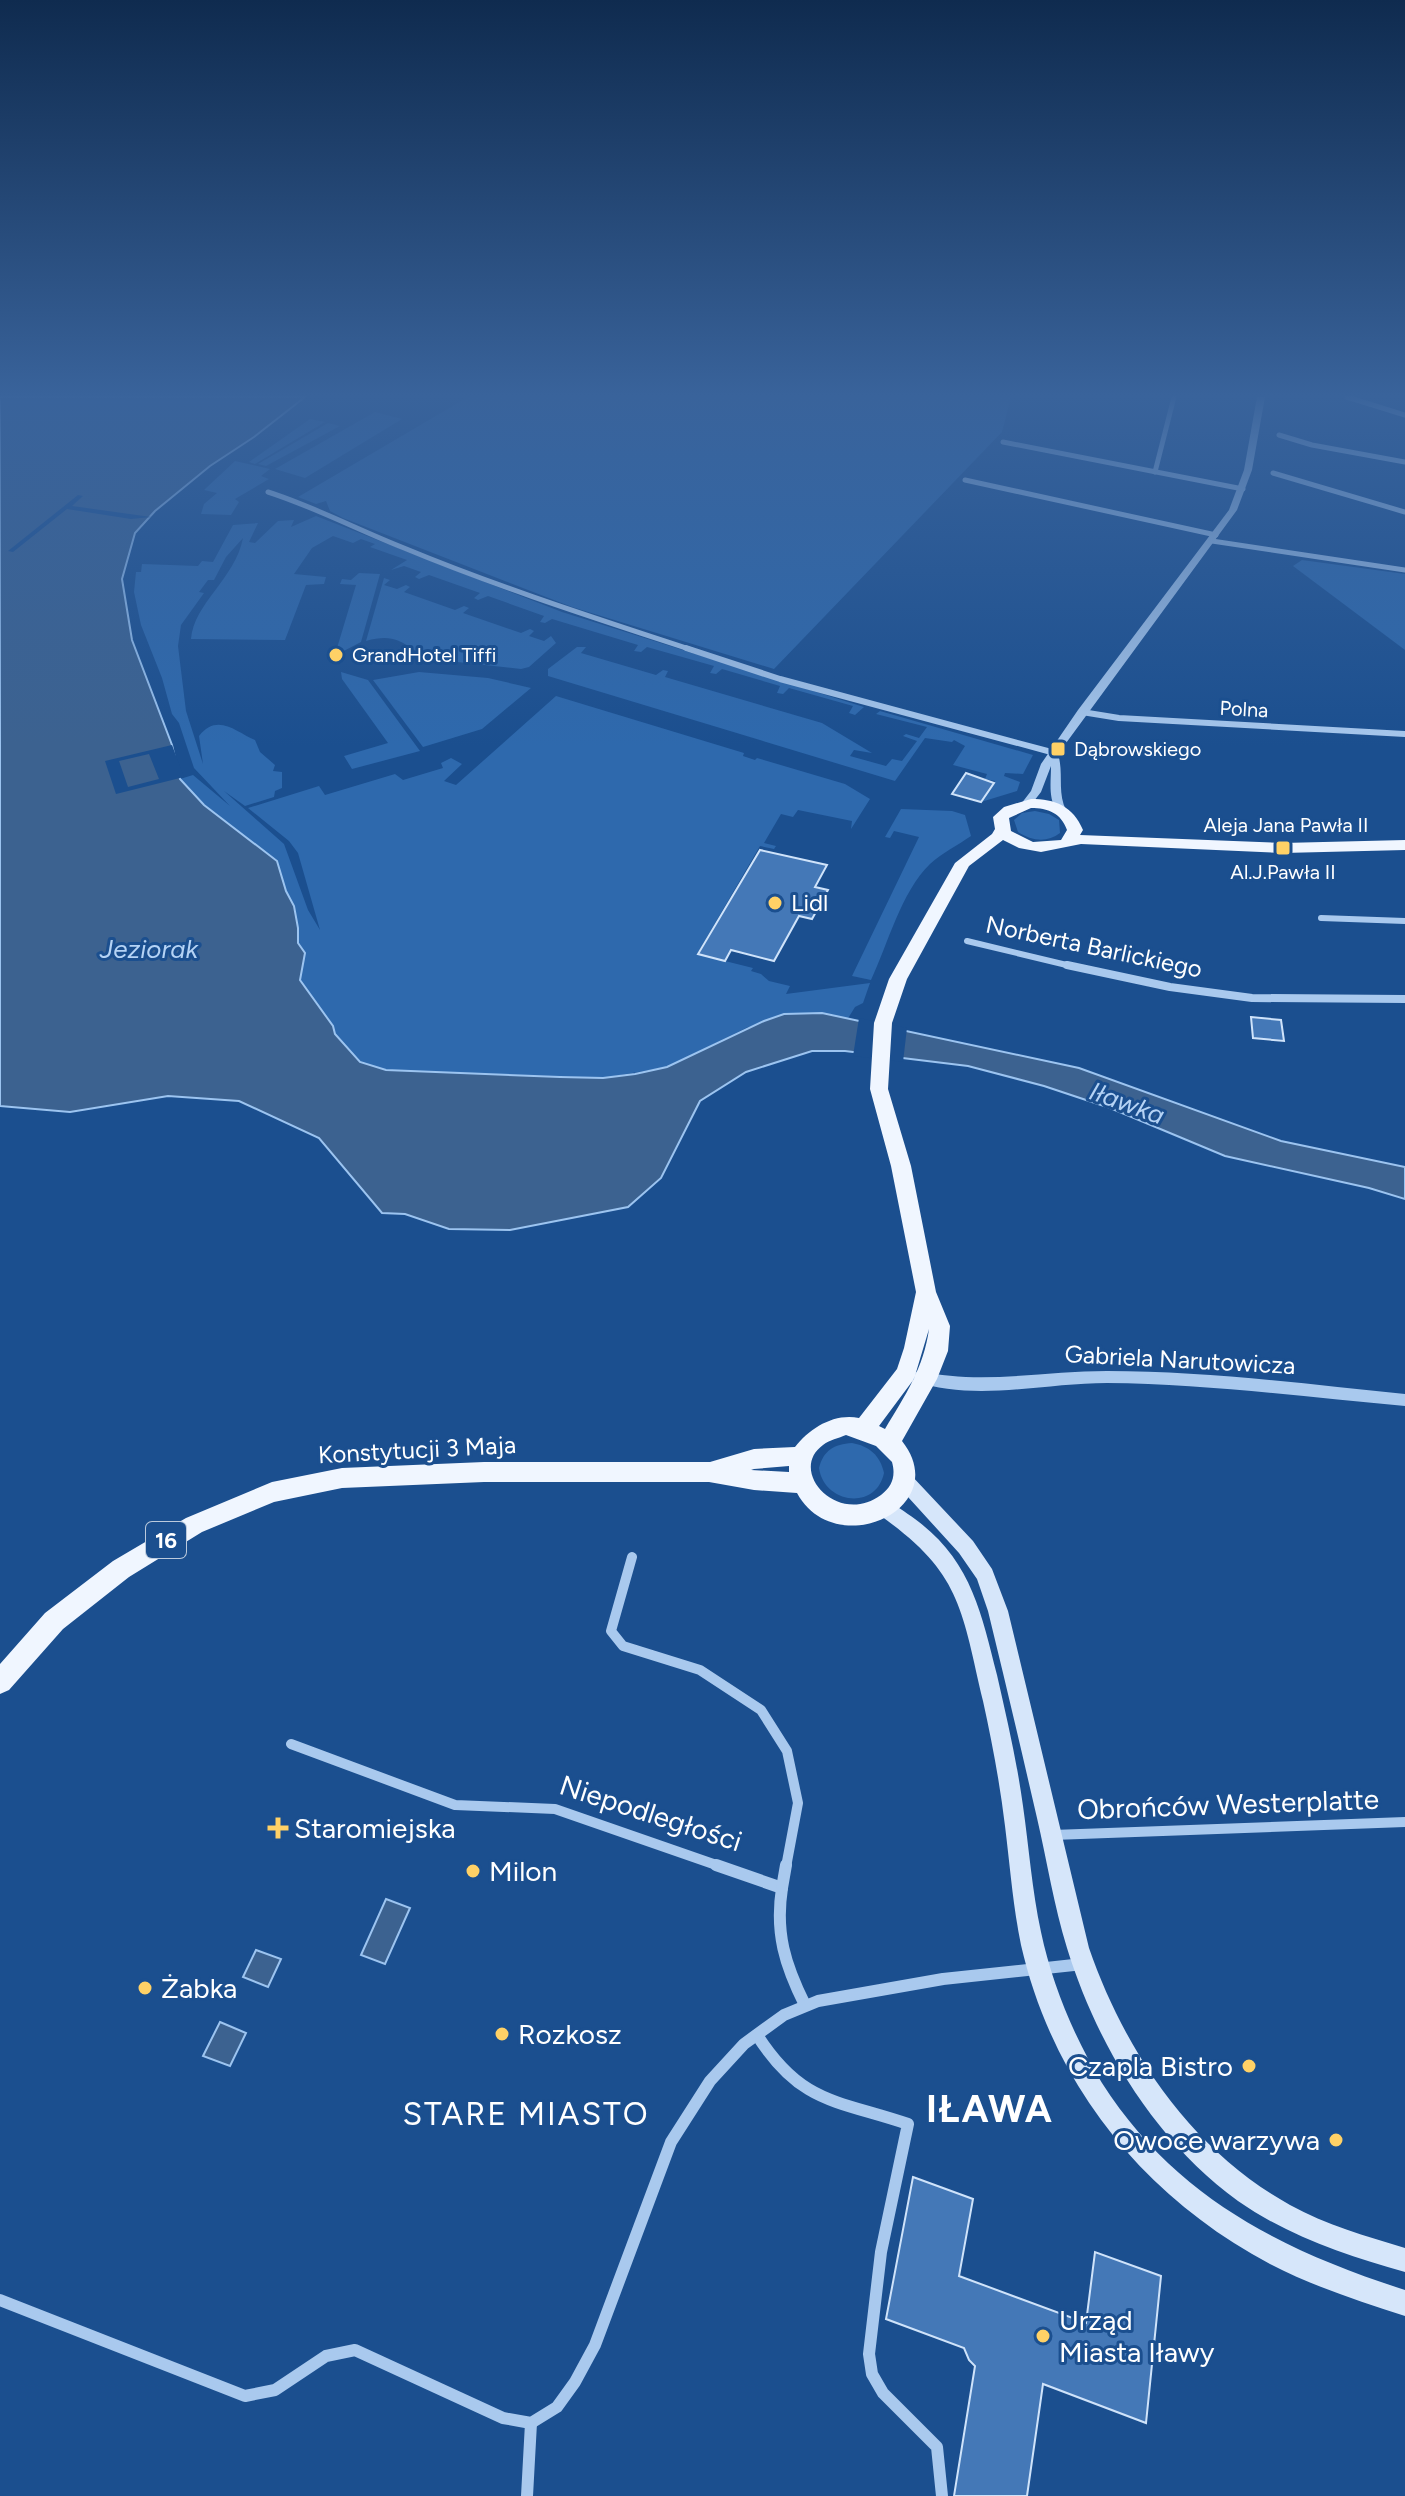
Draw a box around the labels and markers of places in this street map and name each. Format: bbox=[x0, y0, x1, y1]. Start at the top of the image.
place label: GrandHotel Tiffi bbox=[352, 643, 497, 667]
marker: GrandHotel Tiffi bbox=[327, 646, 345, 664]
place label: Dąbrowskiego bbox=[1074, 737, 1201, 761]
marker: Dąbrowskiego bbox=[1049, 740, 1067, 758]
marker: Al.J.Pawła II bbox=[1274, 839, 1292, 857]
place label: Al.J.Pawła II bbox=[1230, 860, 1336, 884]
place label: Lidl bbox=[791, 888, 828, 917]
marker: Lidl bbox=[766, 894, 784, 912]
place label: Staromiejska bbox=[294, 1811, 455, 1845]
marker: Staromiejska bbox=[269, 1819, 287, 1837]
place label: Milon bbox=[489, 1854, 557, 1888]
marker: Milon bbox=[464, 1862, 482, 1880]
place label: Żabka bbox=[161, 1971, 237, 2005]
marker: Żabka bbox=[136, 1979, 154, 1997]
place label: Rozkosz bbox=[518, 2017, 622, 2051]
marker: Rozkosz bbox=[493, 2025, 511, 2043]
place label: Czapla Bistro bbox=[1068, 2049, 1233, 2083]
marker: Czapla Bistro bbox=[1240, 2057, 1258, 2075]
place label: Owoce warzywa bbox=[1113, 2123, 1320, 2157]
marker: Owoce warzywa bbox=[1327, 2131, 1345, 2149]
place label: Urząd Miasta Iławy bbox=[1059, 2303, 1215, 2369]
marker: Urząd Miasta Iławy bbox=[1034, 2327, 1052, 2345]

